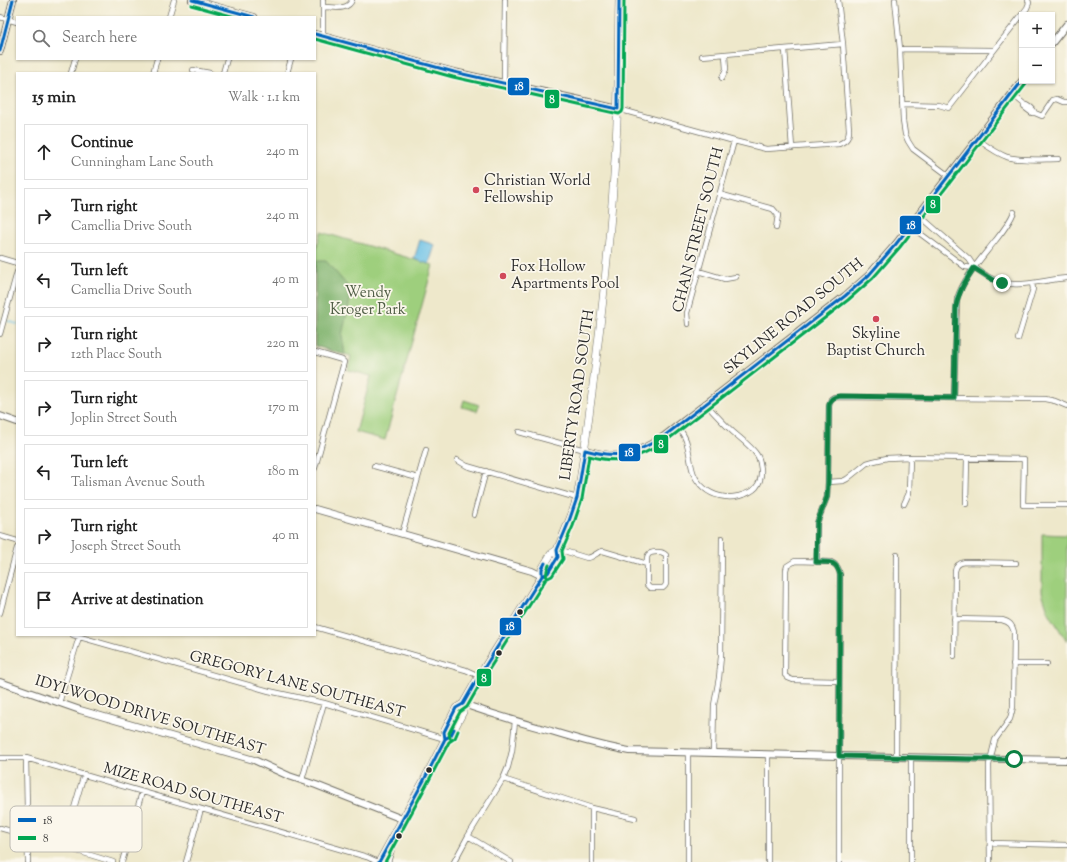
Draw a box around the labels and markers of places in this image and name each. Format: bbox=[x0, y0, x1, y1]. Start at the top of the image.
place label: Christian World Fellowship bbox=[484, 171, 591, 209]
marker: Christian World Fellowship bbox=[471, 185, 481, 195]
place label: Fox Hollow Apartments Pool bbox=[511, 257, 619, 295]
marker: Fox Hollow Apartments Pool bbox=[498, 271, 508, 281]
marker: Skyline Baptist Church bbox=[871, 314, 881, 324]
place label: Skyline Baptist Church bbox=[827, 324, 925, 362]
unlabelled marker bbox=[515, 607, 525, 617]
unlabelled marker bbox=[494, 648, 504, 658]
unlabelled marker bbox=[424, 765, 434, 775]
unlabelled marker bbox=[394, 831, 404, 841]

